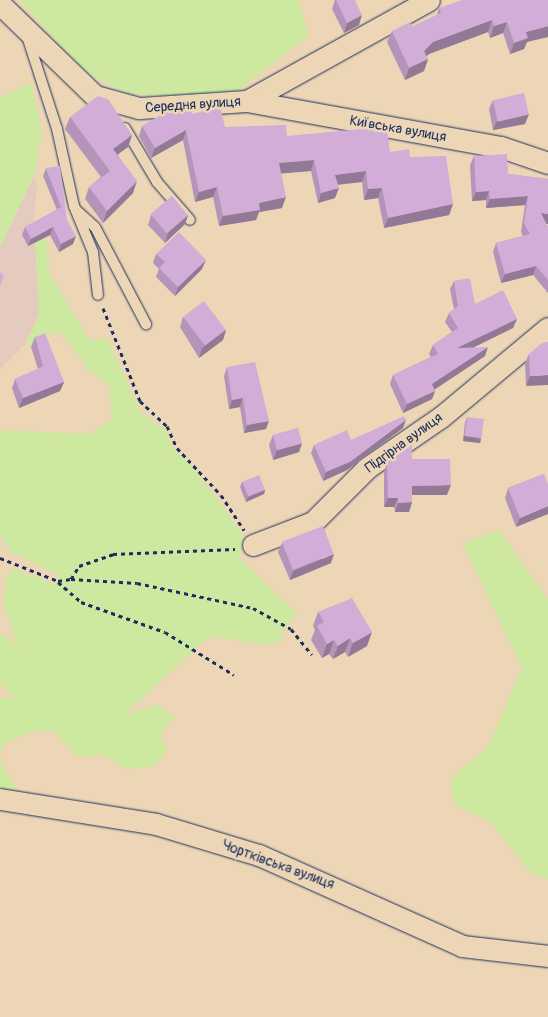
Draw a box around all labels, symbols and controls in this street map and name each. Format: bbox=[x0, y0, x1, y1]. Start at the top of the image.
street label: Середня вулиця bbox=[145, 93, 241, 117]
street label: Київська вулиця bbox=[348, 112, 448, 146]
street label: Підгірна вулиця bbox=[362, 409, 446, 477]
street label: Чортківська вулиця bbox=[220, 837, 336, 893]

